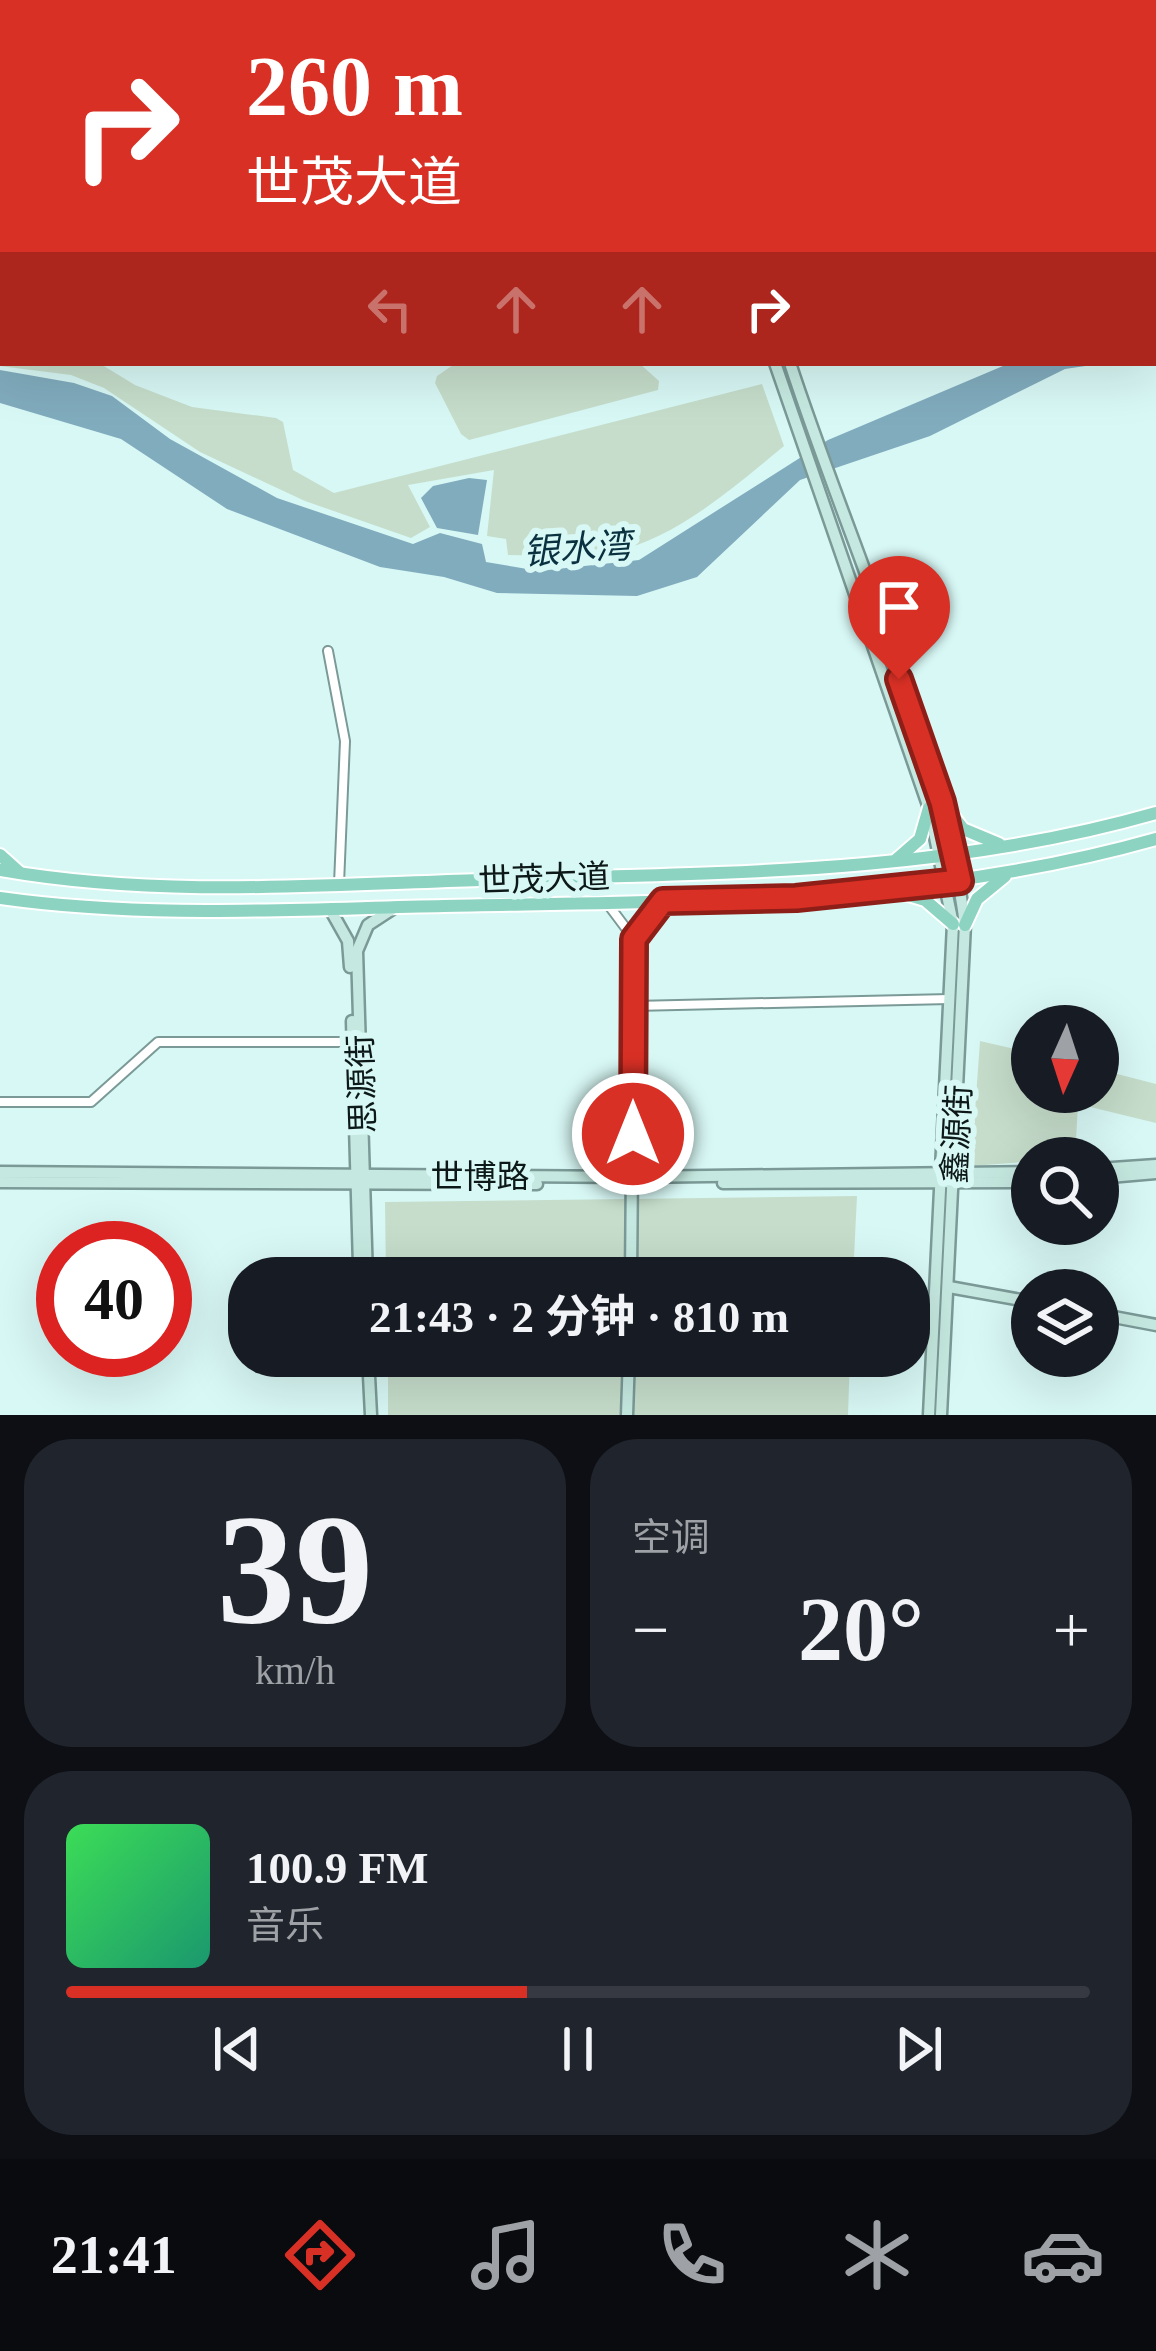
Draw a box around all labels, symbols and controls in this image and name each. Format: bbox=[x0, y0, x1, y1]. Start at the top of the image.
text: 260 m bbox=[246, 40, 463, 133]
icon: right bbox=[48, 48, 204, 204]
text: 世茂大道 bbox=[246, 153, 462, 213]
icon: left bbox=[357, 276, 423, 342]
icon: ahead bbox=[483, 276, 549, 342]
icon: ahead bbox=[609, 276, 675, 342]
icon: right bbox=[735, 276, 801, 342]
water label: 银水湾 bbox=[522, 525, 638, 573]
pin bbox=[848, 556, 950, 679]
icon: arrive bbox=[866, 574, 932, 640]
street label: 世茂大道 bbox=[477, 859, 611, 899]
north arrow bbox=[1011, 1005, 1119, 1113]
map controls bbox=[1011, 1005, 1119, 1377]
street label: 思源街 bbox=[342, 1034, 382, 1134]
position arrow bbox=[570, 1071, 696, 1197]
street label: 鑫源街 bbox=[936, 1084, 978, 1184]
button: search bbox=[1011, 1137, 1119, 1245]
street label: 世博路 bbox=[431, 1159, 530, 1195]
speed limit sign: 40 bbox=[36, 1221, 192, 1377]
button: layers bbox=[1011, 1269, 1119, 1377]
text: 21:43 · 2 分钟 · 810 m bbox=[369, 1292, 789, 1342]
text: 39 bbox=[217, 1483, 373, 1656]
text: 空调 bbox=[632, 1516, 710, 1559]
text: 20° bbox=[798, 1580, 924, 1679]
text: − bbox=[632, 1593, 669, 1666]
text: + bbox=[1053, 1593, 1090, 1666]
text: km/h bbox=[255, 1649, 335, 1692]
text: 100.9 FM bbox=[246, 1843, 428, 1893]
text: 音乐 bbox=[246, 1904, 324, 1947]
icon: previous bbox=[204, 2016, 270, 2082]
icon: pause bbox=[545, 2016, 611, 2082]
icon: next bbox=[886, 2016, 952, 2082]
icon: directions bbox=[278, 2213, 362, 2297]
icon: music bbox=[464, 2213, 548, 2297]
icon: phone bbox=[650, 2213, 734, 2297]
icon: climate bbox=[835, 2213, 919, 2297]
icon: car bbox=[1021, 2213, 1105, 2297]
text: 21:41 bbox=[51, 2225, 177, 2285]

